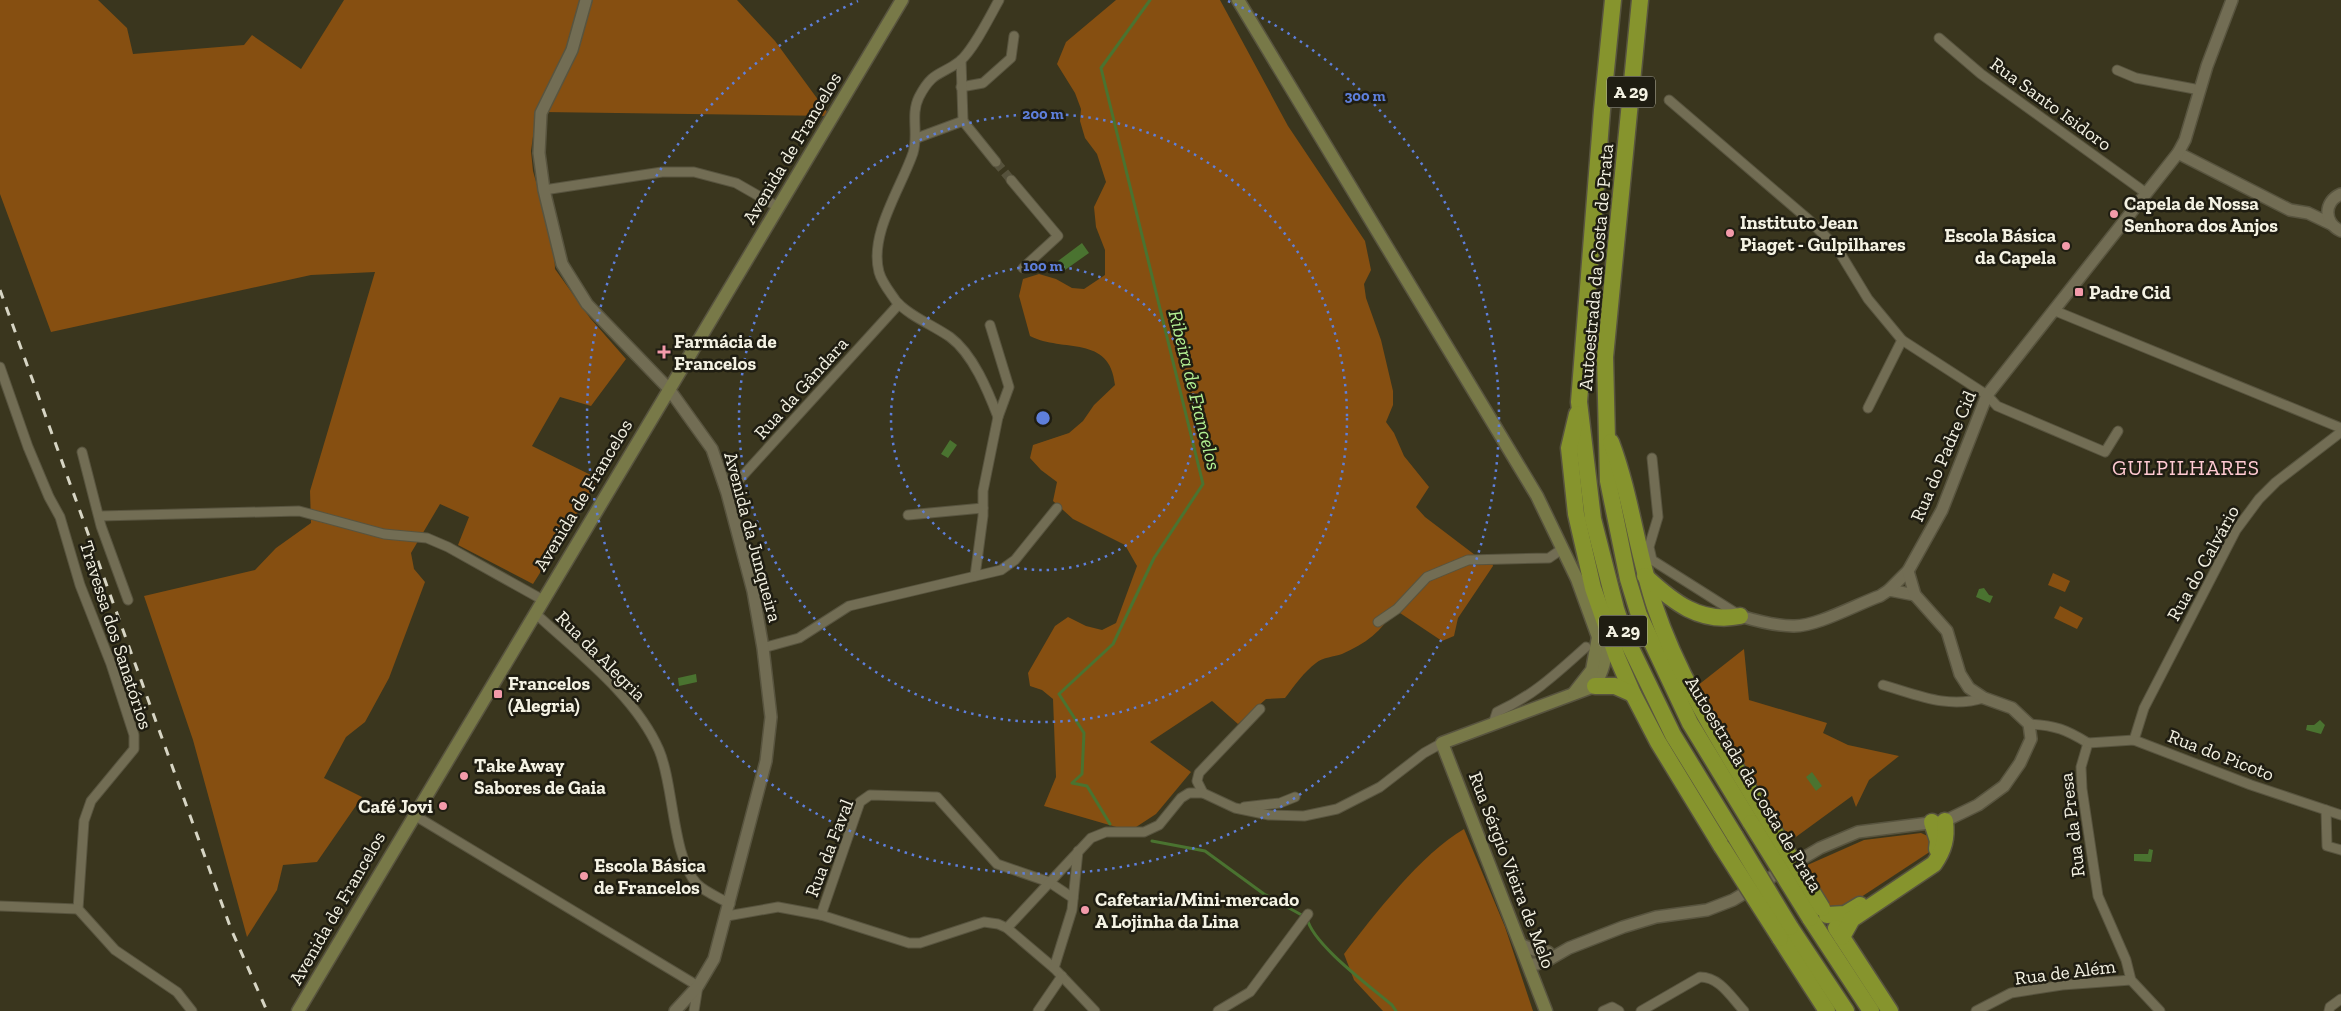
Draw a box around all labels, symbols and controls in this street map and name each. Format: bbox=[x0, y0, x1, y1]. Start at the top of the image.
street label: Rua Santo Isidoro bbox=[1986, 52, 2116, 156]
street label: Avenida de Francelos bbox=[738, 68, 846, 228]
road number: A 29 bbox=[1607, 76, 1655, 108]
text: 300 m bbox=[1344, 87, 1386, 105]
text: 200 m bbox=[1022, 105, 1064, 123]
street label: Autoestrada da Costa de Prata bbox=[1574, 143, 1618, 391]
place label: Capela de Nossa Senhora dos Anjos bbox=[2124, 192, 2278, 237]
marker: Capela de Nossa Senhora dos Anjos bbox=[2108, 208, 2120, 220]
place label: Instituto Jean Piaget - Gulpilhares bbox=[1740, 211, 1906, 256]
place label: Escola Básica da Capela bbox=[1944, 224, 2056, 269]
marker: Instituto Jean Piaget - Gulpilhares bbox=[1724, 227, 1736, 239]
marker: Escola Básica da Capela bbox=[2060, 240, 2072, 252]
text: 100 m bbox=[1023, 257, 1063, 275]
place label: Padre Cid bbox=[2089, 281, 2171, 304]
marker: Padre Cid bbox=[2073, 286, 2085, 298]
water label: Ribeira de Francelos bbox=[1164, 307, 1226, 473]
place label: Farmácia de Francelos bbox=[674, 330, 777, 375]
street label: Rua da Gândara bbox=[749, 332, 853, 444]
marker: Farmácia de Francelos bbox=[658, 346, 670, 358]
street label: Rua do Padre Cid bbox=[1905, 387, 1981, 525]
centre of rings bbox=[1034, 409, 1052, 427]
street label: Avenida de Francelos bbox=[529, 415, 637, 575]
street label: Avenida da Junqueira bbox=[719, 449, 787, 625]
district label: GULPILHARES bbox=[2112, 455, 2260, 480]
street label: Rua do Calvário bbox=[2162, 501, 2244, 625]
street label: Travessa dos Sanatórios bbox=[75, 538, 157, 732]
street label: Rua da Alegria bbox=[551, 606, 651, 706]
road number: A 29 bbox=[1599, 616, 1647, 646]
place label: Francelos (Alegria) bbox=[508, 672, 591, 717]
street label: Autoestrada da Costa de Prata bbox=[1680, 672, 1828, 896]
marker: Francelos (Alegria) bbox=[492, 688, 504, 700]
street label: Rua do Picoto bbox=[2165, 724, 2278, 786]
place label: Take Away Sabores de Gaia bbox=[474, 754, 606, 799]
street label: Rua Sérgio Vieira de Melo bbox=[1464, 768, 1560, 972]
marker: Take Away Sabores de Gaia bbox=[458, 770, 470, 782]
street label: Rua da Presa bbox=[2054, 771, 2090, 879]
place label: Café Jovi bbox=[358, 795, 433, 818]
street label: Rua da Faval bbox=[800, 796, 858, 900]
marker: Café Jovi bbox=[437, 800, 449, 812]
street label: Avenida de Francelos bbox=[284, 827, 390, 989]
place label: Escola Básica de Francelos bbox=[594, 854, 706, 899]
marker: Escola Básica de Francelos bbox=[578, 870, 590, 882]
place label: Cafetaria/Mini-mercado A Lojinha da Lina bbox=[1095, 888, 1299, 933]
marker: Cafetaria/Mini-mercado A Lojinha da Lina bbox=[1079, 904, 1091, 916]
street label: Rua de Além bbox=[2013, 954, 2117, 990]

